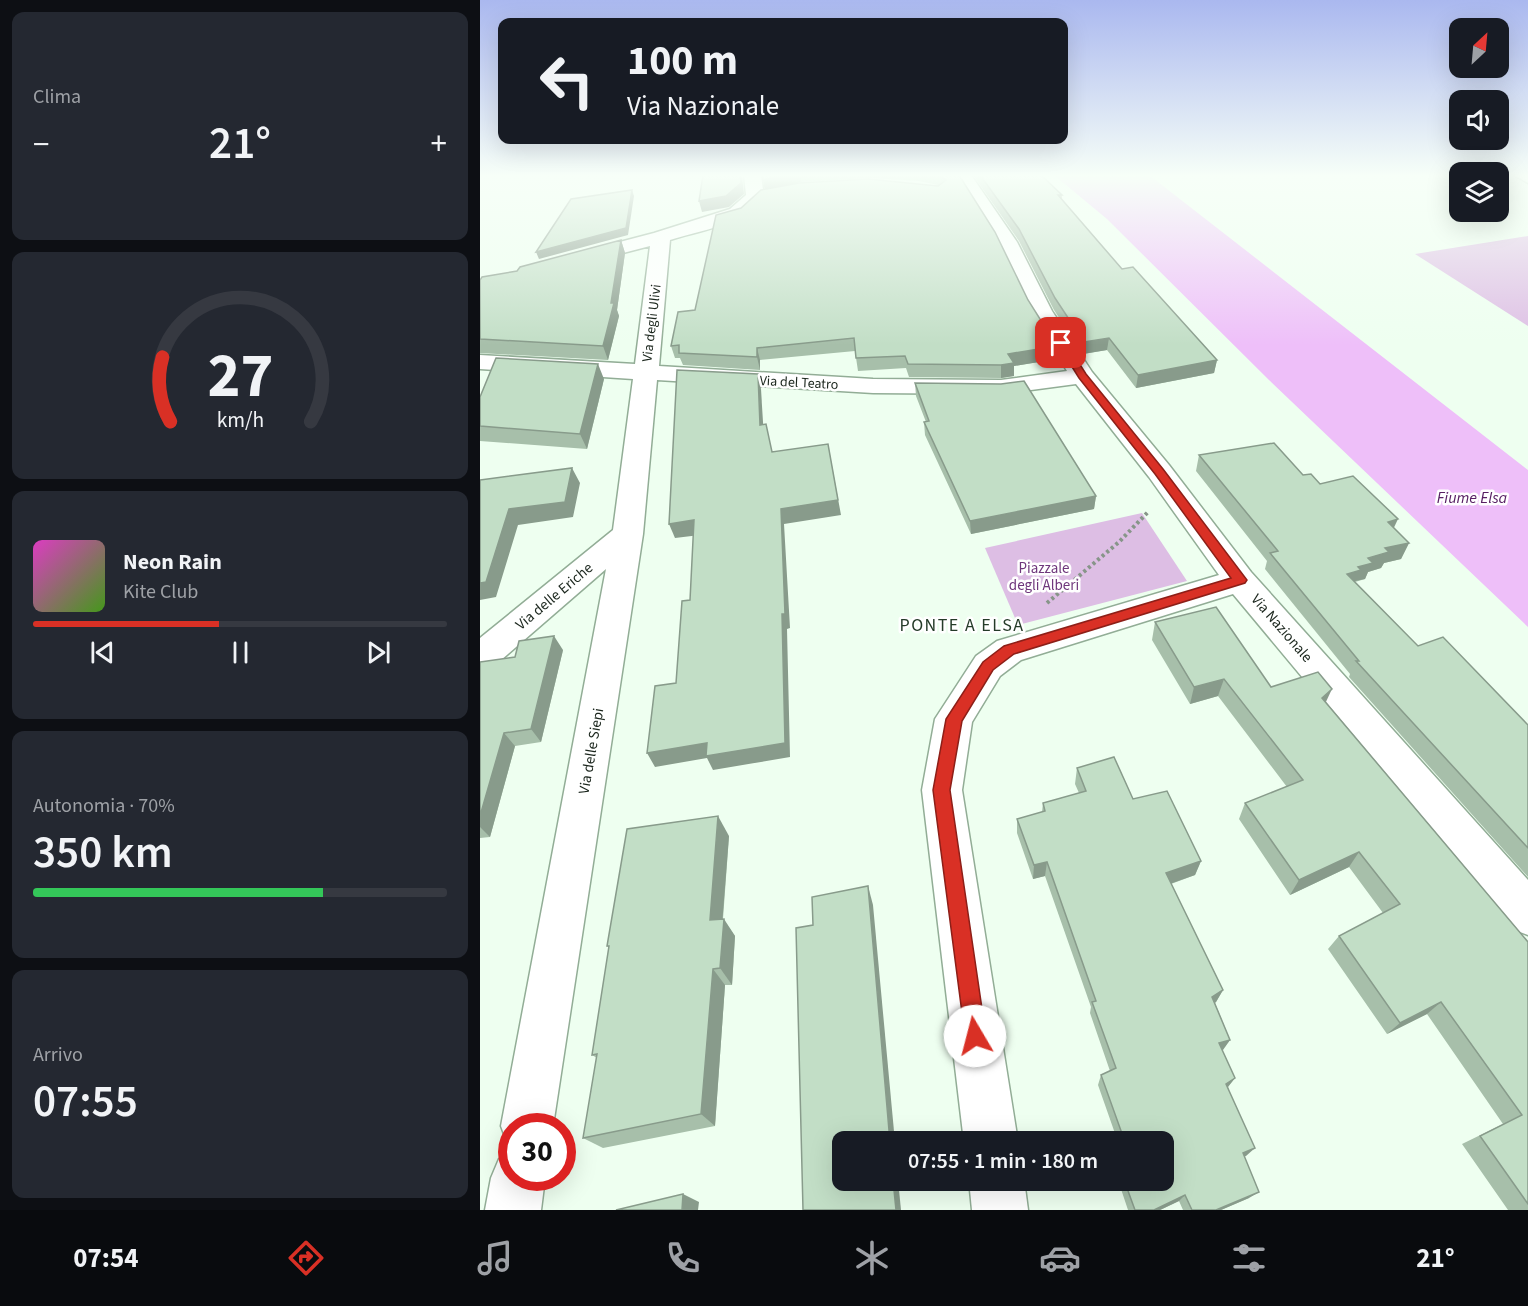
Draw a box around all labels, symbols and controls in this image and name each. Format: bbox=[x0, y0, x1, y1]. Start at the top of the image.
north arrow bbox=[1449, 18, 1509, 78]
map controls bbox=[1449, 18, 1509, 222]
text: 100 m bbox=[627, 31, 738, 91]
icon: left bbox=[528, 42, 606, 120]
text: Clima bbox=[33, 83, 81, 111]
text: Via Nazionale bbox=[627, 87, 779, 126]
button: sound bbox=[1449, 90, 1509, 150]
text: 21° bbox=[209, 112, 271, 176]
text: − bbox=[33, 121, 49, 168]
text: + bbox=[431, 121, 447, 168]
button: layers bbox=[1449, 162, 1509, 222]
street label: Via degli Ulivi bbox=[637, 283, 667, 363]
pin bbox=[1035, 317, 1086, 368]
icon: arrive bbox=[1044, 326, 1077, 359]
text: 27 bbox=[207, 333, 273, 422]
street label: Via del Teatro bbox=[759, 371, 839, 395]
text: km/h bbox=[216, 406, 264, 437]
water label: Fiume Elsa bbox=[1437, 487, 1508, 509]
text: Neon Rain bbox=[123, 546, 222, 578]
street label: Via delle Eriche bbox=[511, 558, 597, 635]
park label: Piazzale degli Alberi bbox=[1009, 558, 1079, 596]
text: Kite Club bbox=[123, 578, 198, 606]
street label: Via Nazionale bbox=[1246, 590, 1317, 667]
district label: PONTE A ELSA bbox=[899, 613, 1025, 638]
icon: previous bbox=[86, 636, 119, 669]
icon: pause bbox=[224, 636, 257, 669]
icon: next bbox=[362, 636, 395, 669]
street label: Via delle Siepi bbox=[574, 706, 609, 796]
text: Autonomia · 70% bbox=[33, 792, 175, 820]
text: 350 km bbox=[33, 821, 173, 885]
position arrow bbox=[943, 1004, 1007, 1068]
text: Arrivo bbox=[33, 1041, 83, 1069]
text: 07:55 bbox=[33, 1070, 138, 1134]
speed limit sign: 30 bbox=[498, 1113, 576, 1191]
text: 07:55 · 1 min · 180 m bbox=[908, 1145, 1098, 1177]
icon: directions bbox=[285, 1237, 327, 1279]
icon: music bbox=[474, 1237, 516, 1279]
icon: phone bbox=[662, 1237, 704, 1279]
icon: climate bbox=[851, 1237, 893, 1279]
icon: car bbox=[1039, 1237, 1081, 1279]
icon: filters bbox=[1228, 1237, 1270, 1279]
text: 07:54 bbox=[73, 1239, 138, 1278]
text: 21° bbox=[1416, 1239, 1455, 1278]

